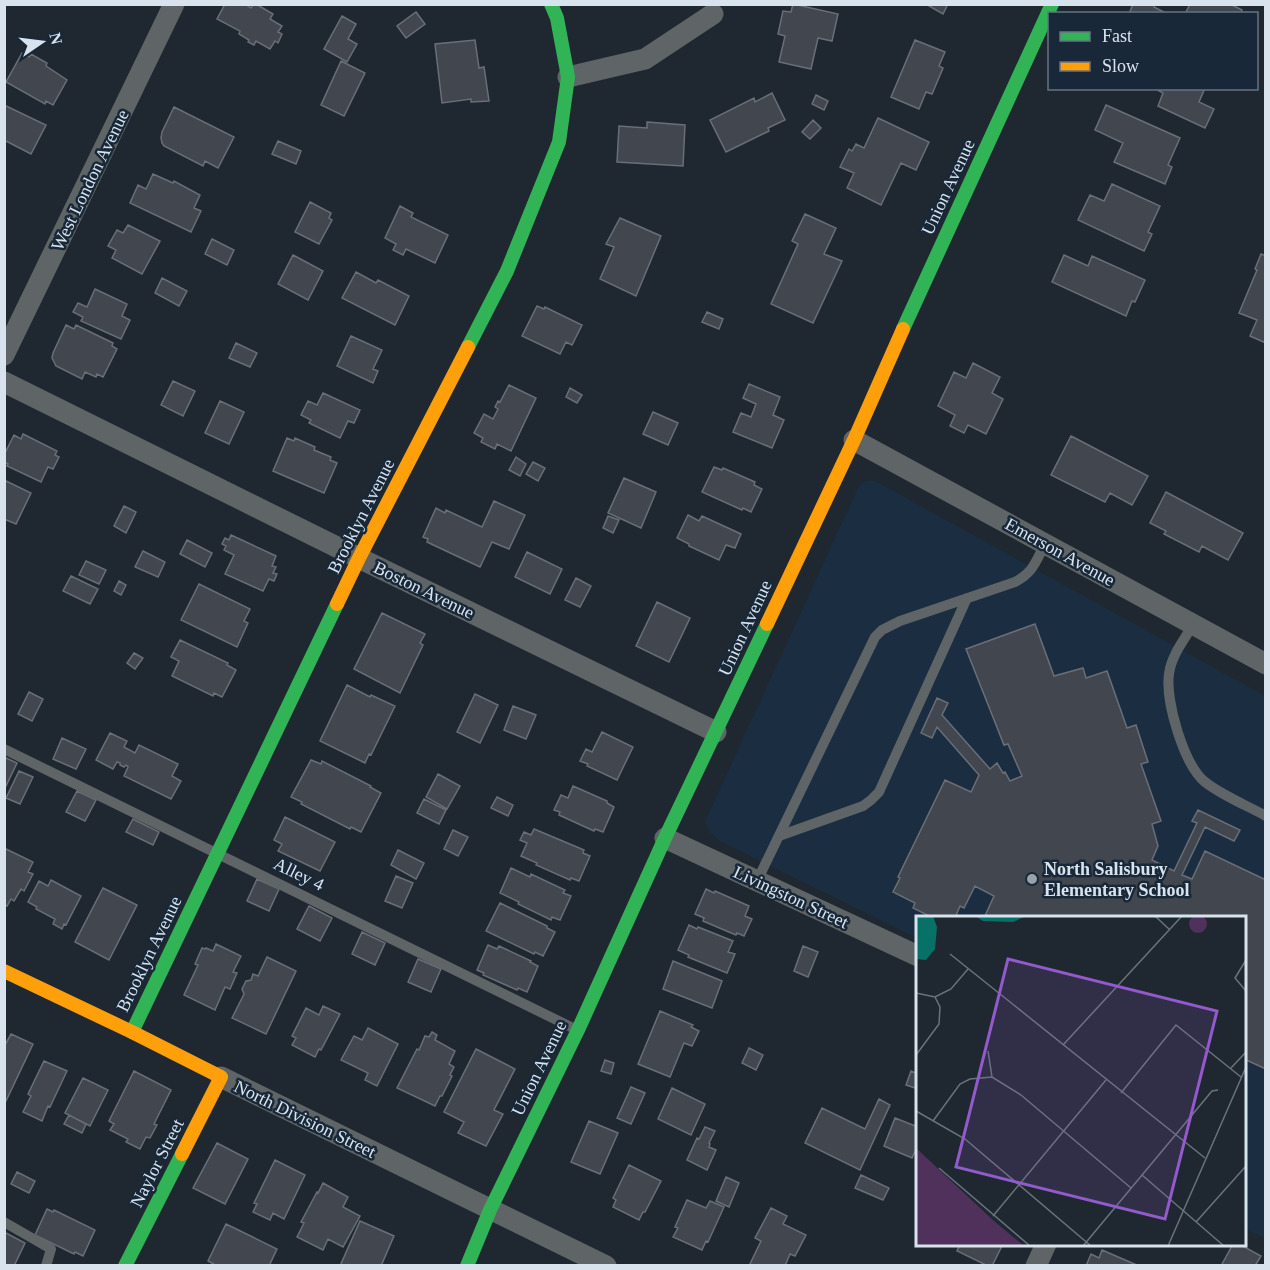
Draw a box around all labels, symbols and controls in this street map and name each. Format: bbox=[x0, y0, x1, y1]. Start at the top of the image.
north arrow bbox=[12, 12, 72, 72]
legend bbox=[1048, 12, 1258, 90]
text: Fast bbox=[1102, 26, 1132, 46]
text: N bbox=[46, 31, 66, 47]
text: Slow bbox=[1102, 56, 1139, 76]
street label: West London Avenue bbox=[47, 106, 133, 254]
street label: Union Avenue bbox=[917, 136, 979, 238]
street label: Brooklyn Avenue bbox=[323, 455, 399, 577]
street label: Emerson Avenue bbox=[1002, 514, 1118, 590]
street label: Boston Avenue bbox=[371, 557, 477, 623]
street label: Union Avenue bbox=[714, 577, 776, 679]
street label: Alley 4 bbox=[271, 853, 327, 895]
place label: North Salisbury Elementary School bbox=[1044, 859, 1190, 900]
street label: Livingston Street bbox=[730, 862, 852, 932]
marker: North Salisbury Elementary School bbox=[1025, 872, 1039, 886]
street label: Brooklyn Avenue bbox=[112, 893, 186, 1015]
inset map bbox=[916, 916, 1246, 1246]
street label: Union Avenue bbox=[507, 1017, 571, 1119]
street label: North Division Street bbox=[231, 1076, 379, 1162]
street label: Naylor Street bbox=[126, 1115, 188, 1211]

